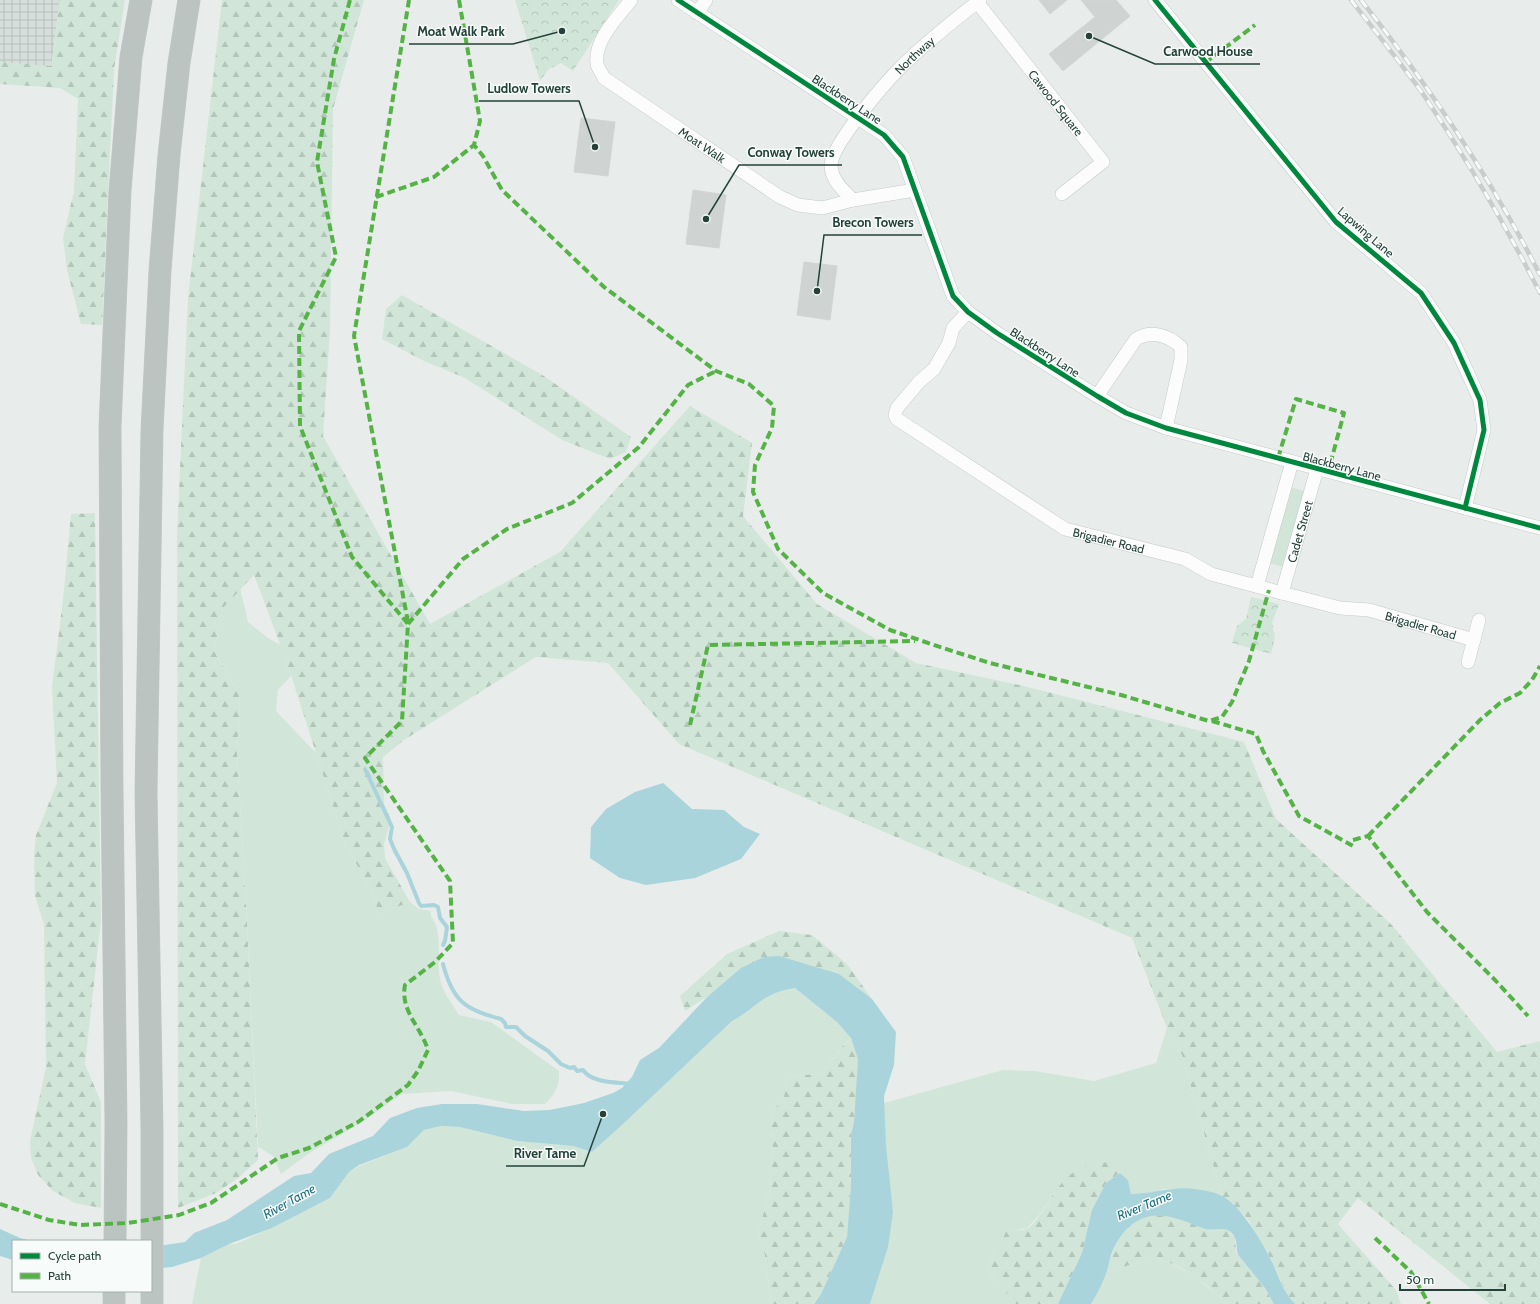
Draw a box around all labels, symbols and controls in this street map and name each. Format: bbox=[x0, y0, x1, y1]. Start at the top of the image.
callout: Moat Walk Park bbox=[409, 19, 513, 44]
text: Moat Walk Park bbox=[417, 23, 506, 39]
street label: Northway bbox=[891, 33, 937, 77]
callout: Carwood House bbox=[1155, 39, 1260, 64]
text: Carwood House bbox=[1163, 43, 1253, 59]
street label: Cawood Square bbox=[1026, 67, 1087, 139]
street label: Blackberry Lane bbox=[809, 71, 885, 127]
callout: Ludlow Towers bbox=[479, 76, 579, 101]
text: Ludlow Towers bbox=[487, 80, 571, 96]
street label: Moat Walk bbox=[676, 123, 729, 166]
callout: Conway Towers bbox=[739, 140, 842, 165]
text: Conway Towers bbox=[747, 144, 835, 160]
street label: Lapwing Lane bbox=[1335, 203, 1397, 261]
callout: Brecon Towers bbox=[824, 210, 922, 235]
text: Brecon Towers bbox=[832, 214, 914, 230]
street label: Blackberry Lane bbox=[1007, 324, 1083, 380]
street label: Blackberry Lane bbox=[1301, 448, 1383, 484]
street label: Cadet Street bbox=[1284, 499, 1315, 564]
street label: Brigadier Road bbox=[1071, 524, 1146, 556]
street label: Brigadier Road bbox=[1384, 608, 1458, 642]
callout: River Tame bbox=[506, 1141, 584, 1166]
text: River Tame bbox=[514, 1145, 576, 1161]
water label: River Tame bbox=[260, 1180, 318, 1222]
water label: River Tame bbox=[1114, 1187, 1174, 1223]
legend bbox=[12, 1240, 152, 1292]
text: Cycle path bbox=[48, 1248, 101, 1263]
scale bar bbox=[1400, 1266, 1505, 1292]
text: Path bbox=[48, 1268, 71, 1283]
text: 50 m bbox=[1406, 1272, 1434, 1287]

